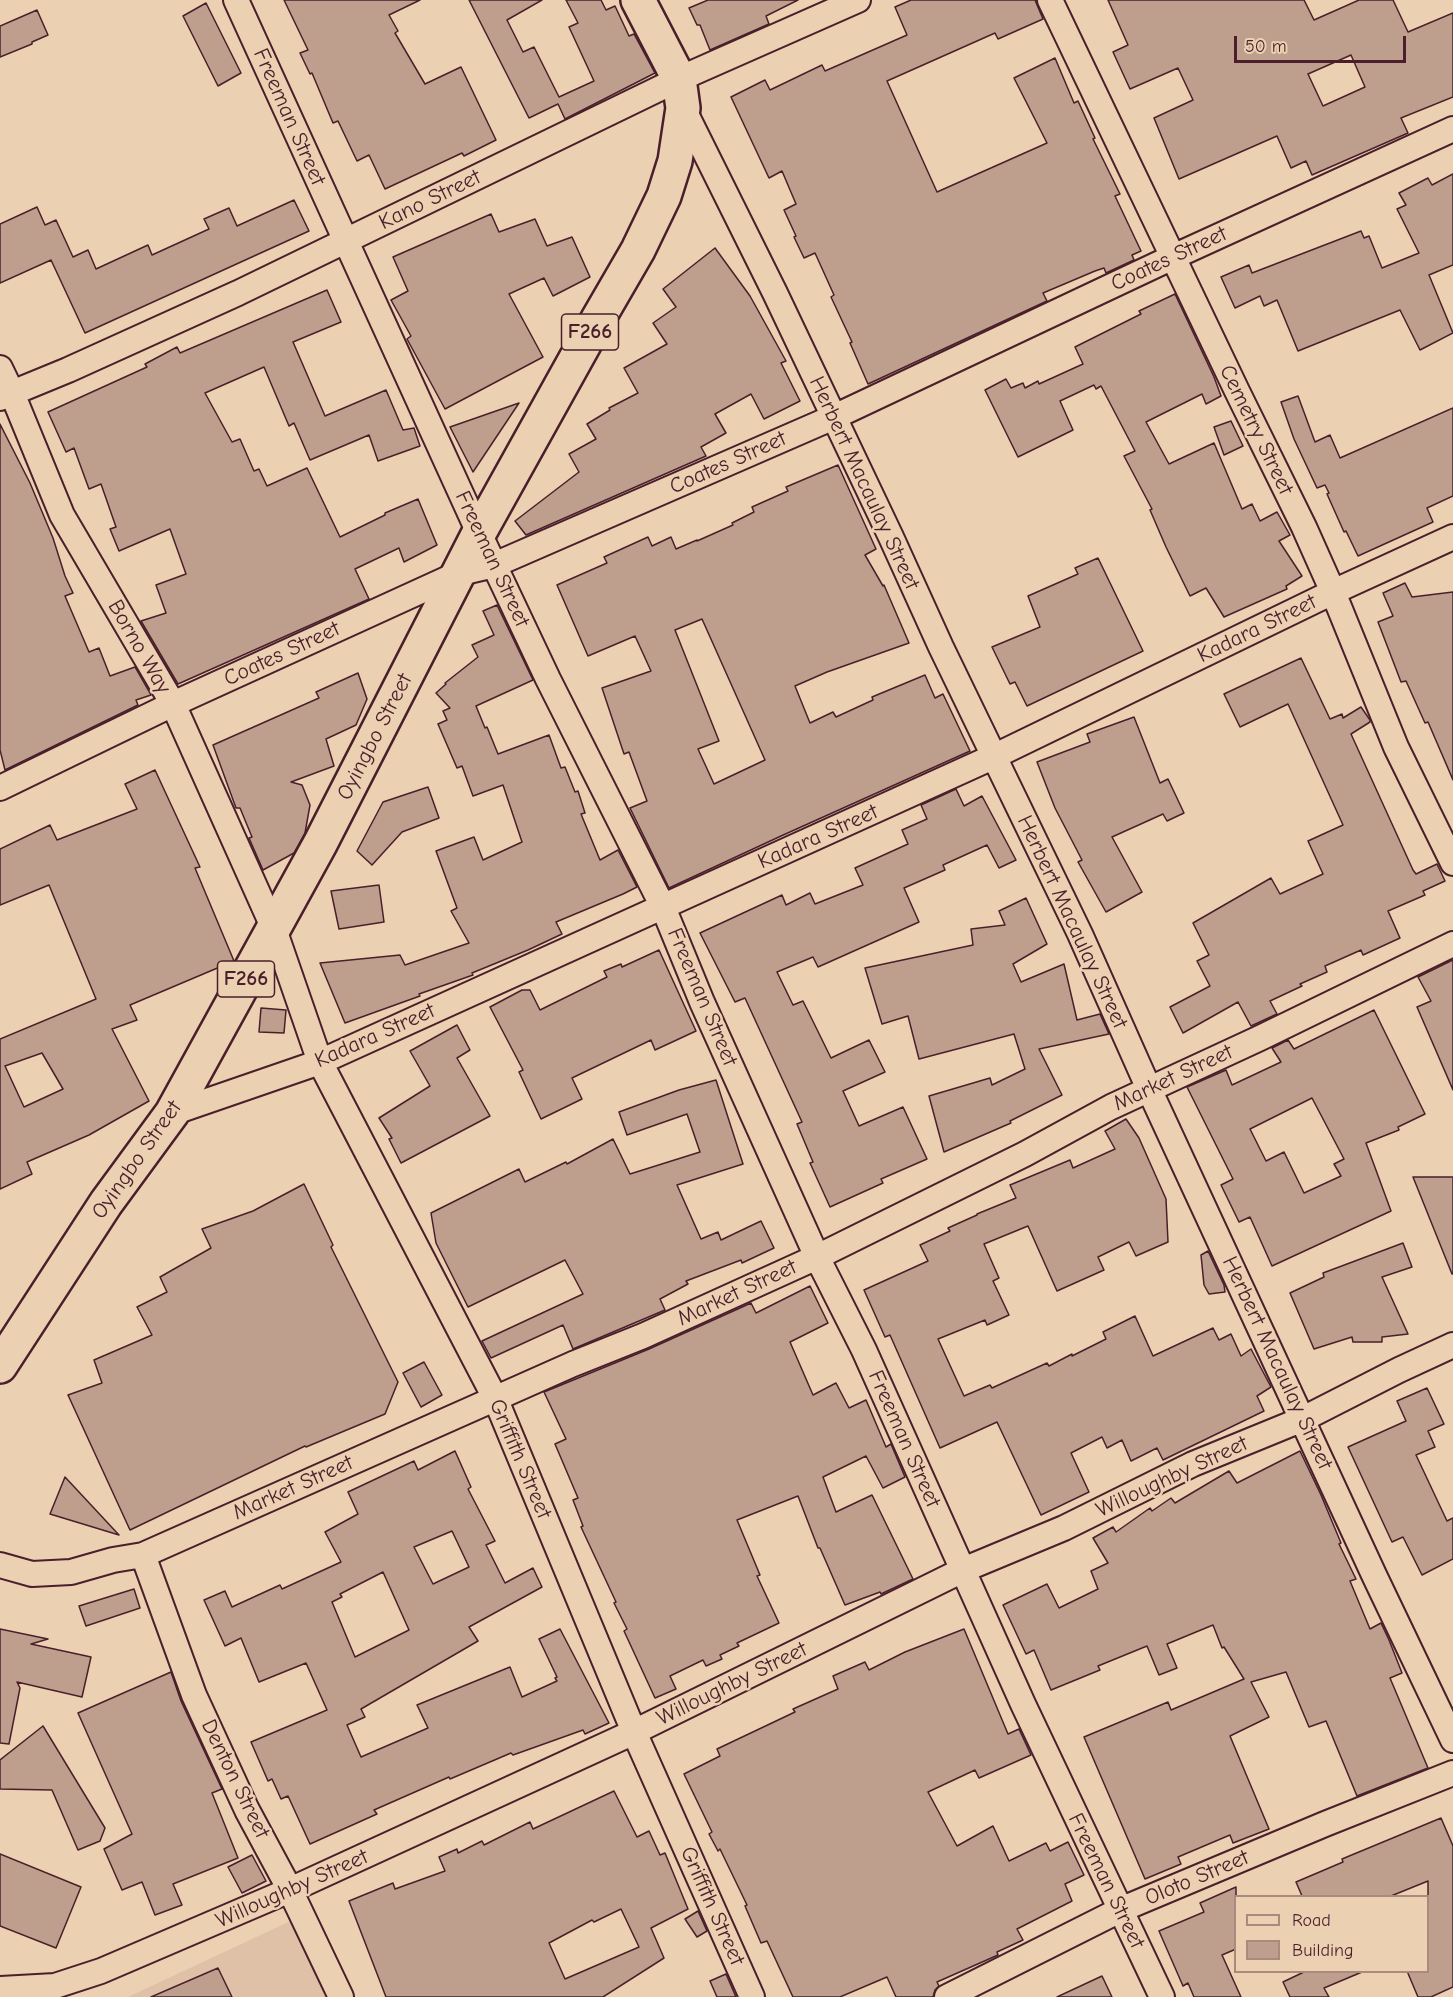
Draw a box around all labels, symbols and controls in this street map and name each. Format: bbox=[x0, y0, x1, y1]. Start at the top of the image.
scale bar bbox=[1237, 24, 1410, 62]
text: 50 m bbox=[1245, 36, 1287, 57]
street label: Freeman Street bbox=[247, 44, 331, 190]
street label: Kano Street bbox=[375, 164, 485, 236]
street label: Coates Street bbox=[1107, 221, 1231, 297]
road number: F266 bbox=[562, 314, 618, 350]
street label: Cemetry Street bbox=[1213, 361, 1299, 499]
street label: Herbert Macaulay Street bbox=[803, 372, 925, 594]
street label: Coates Street bbox=[666, 426, 790, 500]
street label: Freeman Street bbox=[449, 487, 535, 631]
street label: Kadara Street bbox=[1193, 589, 1321, 669]
street label: Borno Way bbox=[102, 595, 176, 699]
street label: Coates Street bbox=[220, 616, 344, 692]
street label: Oyingbo Street bbox=[332, 669, 418, 805]
street label: Kadara Street bbox=[754, 799, 882, 875]
street label: Herbert Macaulay Street bbox=[1011, 811, 1133, 1033]
street label: Freeman Street bbox=[661, 924, 743, 1070]
road number: F266 bbox=[218, 961, 274, 997]
street label: Kadara Street bbox=[311, 998, 439, 1074]
street label: Market Street bbox=[1109, 1039, 1237, 1117]
street label: Oyingbo Street bbox=[86, 1096, 188, 1224]
street label: Herbert Macaulay Street bbox=[1216, 1252, 1338, 1474]
street label: Market Street bbox=[673, 1254, 801, 1332]
street label: Freeman Street bbox=[862, 1366, 946, 1512]
street label: Griffith Street bbox=[483, 1395, 557, 1523]
street label: Willoughby Street bbox=[1092, 1430, 1252, 1524]
street label: Market Street bbox=[229, 1450, 357, 1526]
street label: Willoughby Street bbox=[653, 1636, 811, 1732]
street label: Denton Street bbox=[195, 1715, 275, 1843]
street label: Freeman Street bbox=[1062, 1809, 1150, 1953]
street label: Griffith Street bbox=[674, 1842, 750, 1970]
street label: Willoughby Street bbox=[212, 1844, 372, 1934]
street label: Oloto Street bbox=[1141, 1844, 1253, 1912]
legend bbox=[1234, 1895, 1429, 1973]
text: Road bbox=[1292, 1910, 1331, 1931]
text: Building bbox=[1292, 1940, 1354, 1961]

